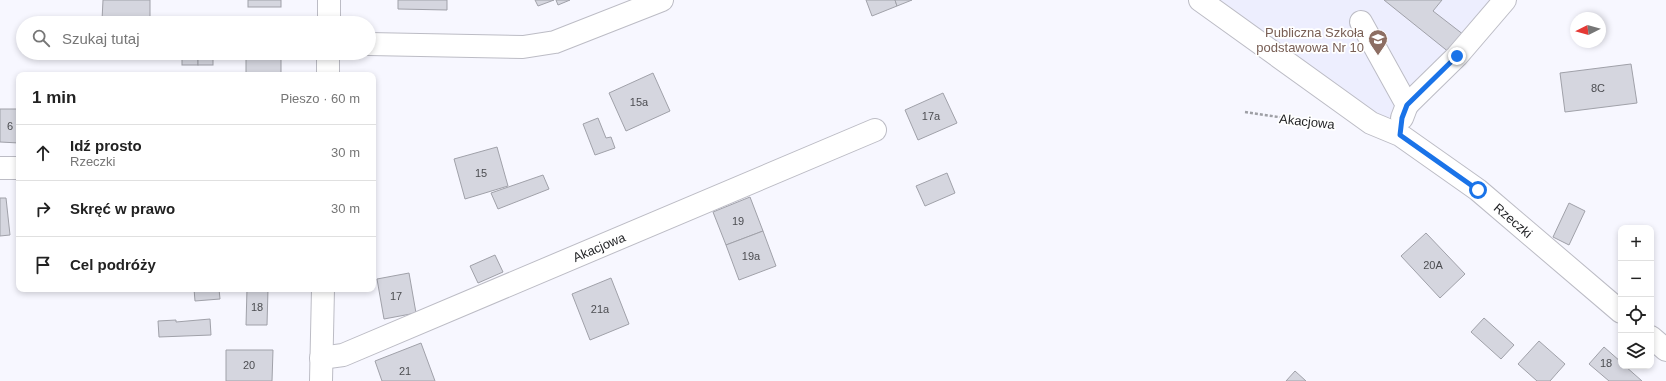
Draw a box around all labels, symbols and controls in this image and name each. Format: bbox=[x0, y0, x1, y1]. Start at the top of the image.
north arrow bbox=[1570, 12, 1606, 48]
search box bbox=[16, 16, 376, 60]
place label: Publiczna Szkoła podstawowa Nr 10 bbox=[1256, 25, 1365, 55]
icon: search bbox=[30, 27, 52, 49]
school or university icon: Publiczna Szkoła podstawowa Nr 10 bbox=[1367, 28, 1389, 56]
text: Szukaj tutaj bbox=[62, 30, 140, 47]
route end bbox=[1448, 47, 1466, 65]
house number: 8C bbox=[1591, 82, 1605, 94]
text: 1 min bbox=[32, 88, 76, 107]
text: Pieszo · 60 m bbox=[281, 91, 360, 106]
house number: 15a bbox=[630, 96, 649, 108]
house number: 17a bbox=[922, 110, 941, 122]
street label: Akacjowa bbox=[1278, 111, 1336, 132]
house number: 6 bbox=[7, 120, 13, 132]
text: Idź prosto bbox=[70, 137, 142, 154]
icon: ahead bbox=[32, 142, 54, 164]
text: 30 m bbox=[331, 145, 360, 160]
text: Rzeczki bbox=[70, 154, 116, 169]
house number: 15 bbox=[475, 167, 487, 179]
route start bbox=[1469, 181, 1487, 199]
icon: right bbox=[32, 198, 54, 220]
text: Skręć w prawo bbox=[70, 200, 175, 217]
street label: Rzeczki bbox=[1491, 200, 1535, 241]
text: 30 m bbox=[331, 201, 360, 216]
house number: 19 bbox=[732, 215, 744, 227]
map controls bbox=[1618, 225, 1654, 369]
button: + bbox=[1618, 225, 1654, 261]
street label: Akacjowa bbox=[570, 229, 628, 265]
house number: 19a bbox=[742, 250, 761, 262]
icon: arrive bbox=[32, 254, 54, 276]
text: Cel podróży bbox=[70, 256, 156, 273]
house number: 20A bbox=[1423, 259, 1443, 271]
button: − bbox=[1618, 261, 1654, 297]
house number: 17 bbox=[390, 290, 402, 302]
button: locate bbox=[1618, 297, 1654, 333]
house number: 18 bbox=[251, 301, 263, 313]
house number: 21a bbox=[591, 303, 610, 315]
button: layers bbox=[1618, 333, 1654, 369]
house number: 18 bbox=[1600, 357, 1612, 369]
house number: 20 bbox=[243, 359, 255, 371]
house number: 21 bbox=[399, 365, 411, 377]

